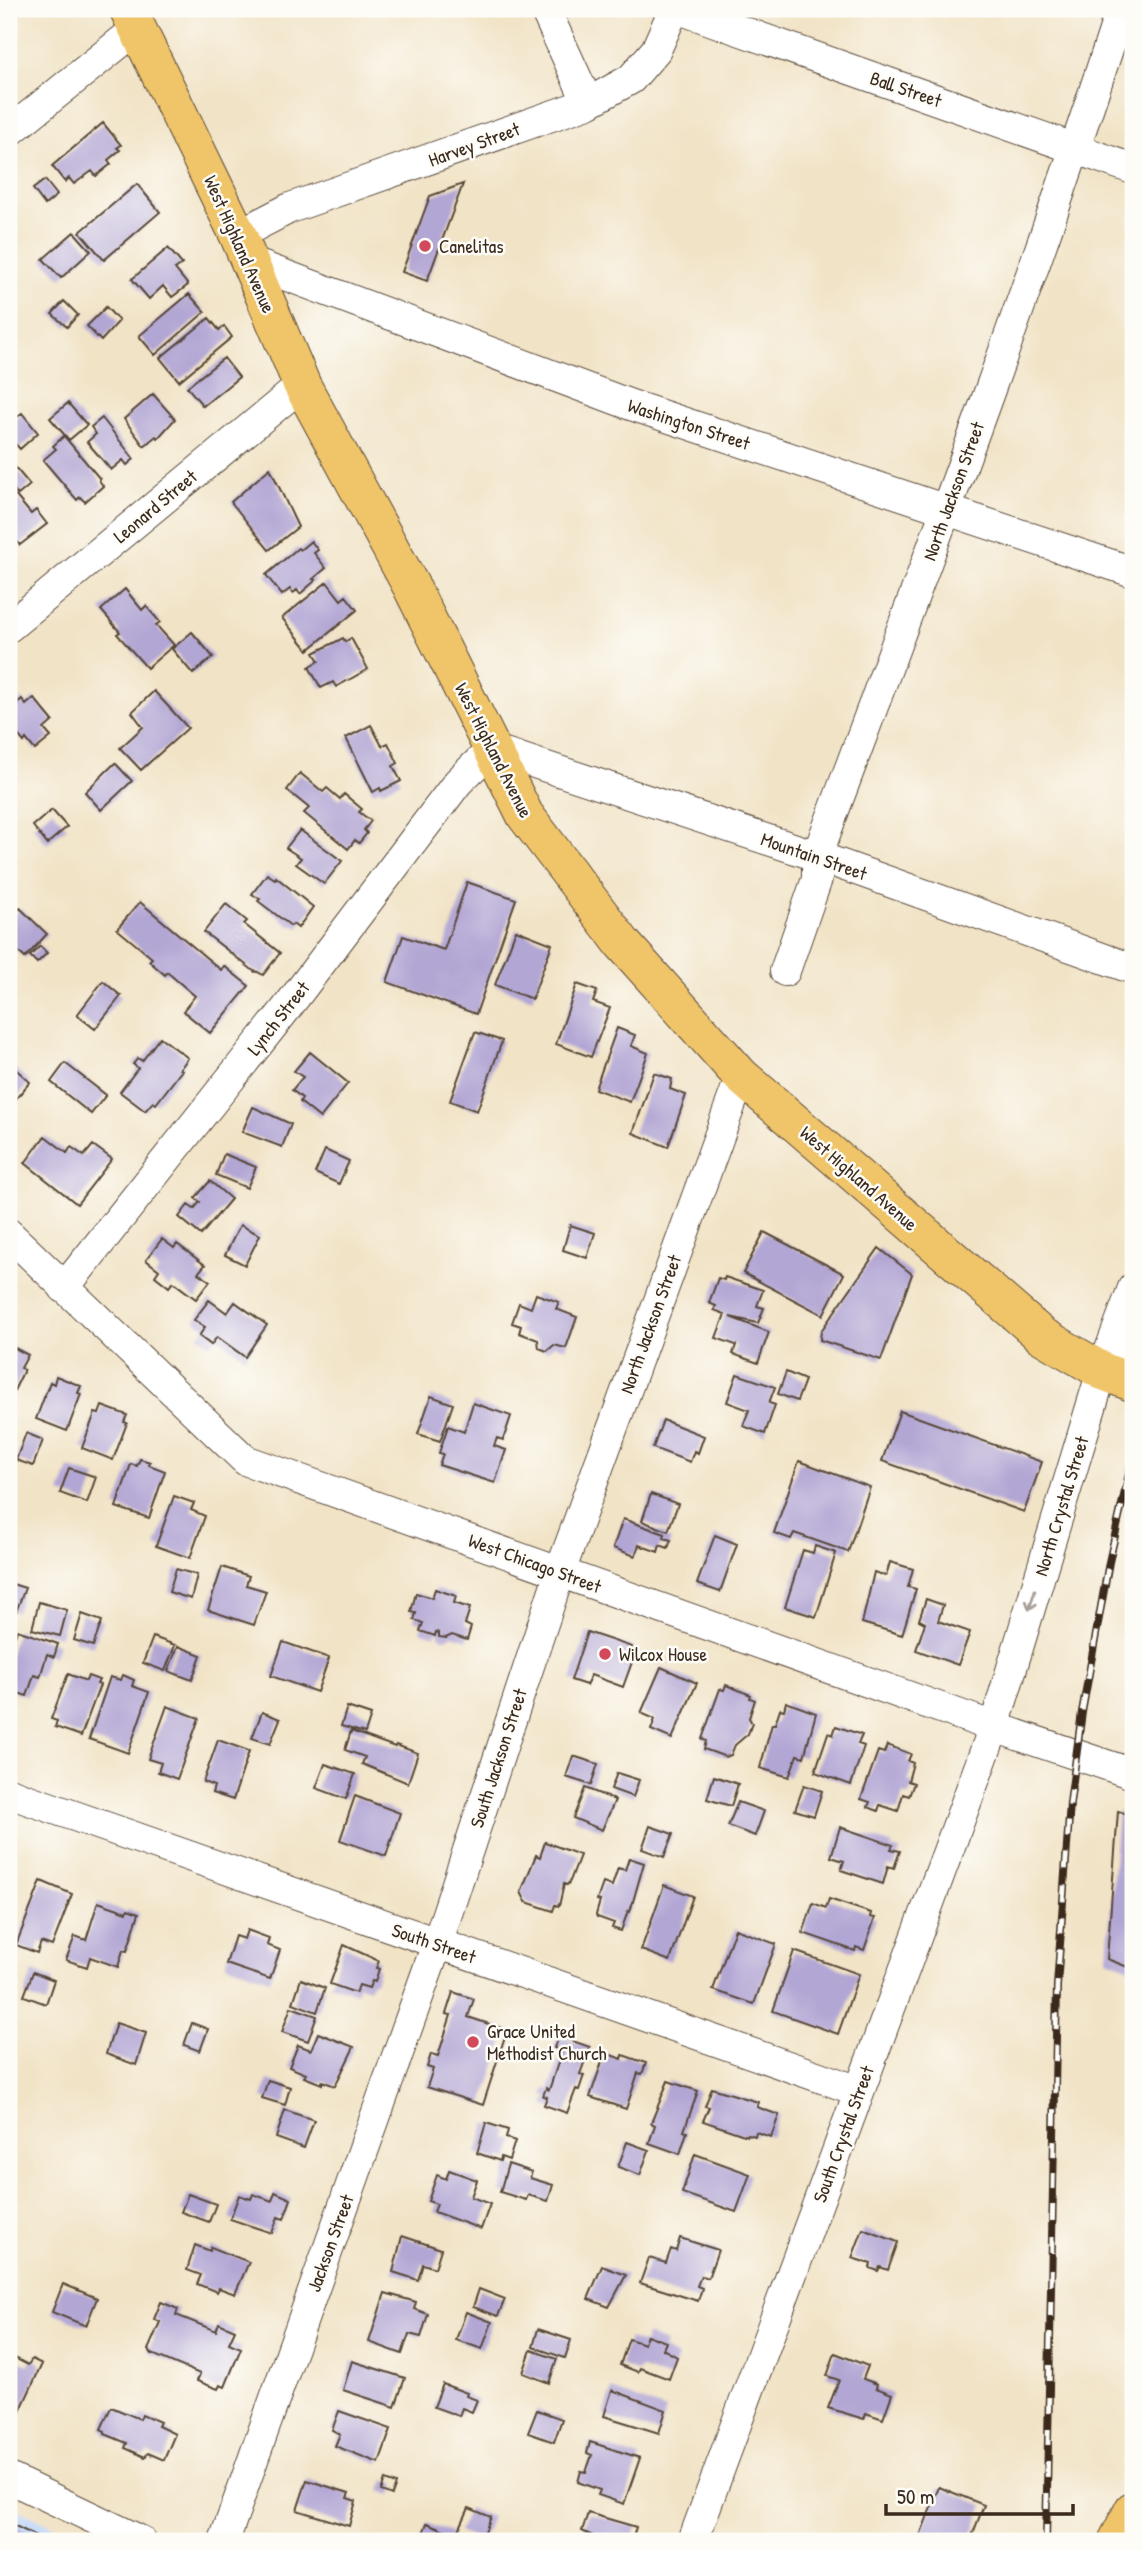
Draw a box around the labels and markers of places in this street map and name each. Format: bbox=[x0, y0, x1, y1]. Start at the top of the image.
place label: Canelitas bbox=[439, 233, 504, 259]
marker: Canelitas bbox=[417, 238, 433, 254]
place label: Wilcox House bbox=[619, 1641, 707, 1667]
marker: Wilcox House bbox=[597, 1646, 613, 1662]
place label: Grace United Methodist Church bbox=[487, 2018, 607, 2066]
marker: Grace United Methodist Church bbox=[465, 2034, 481, 2050]

